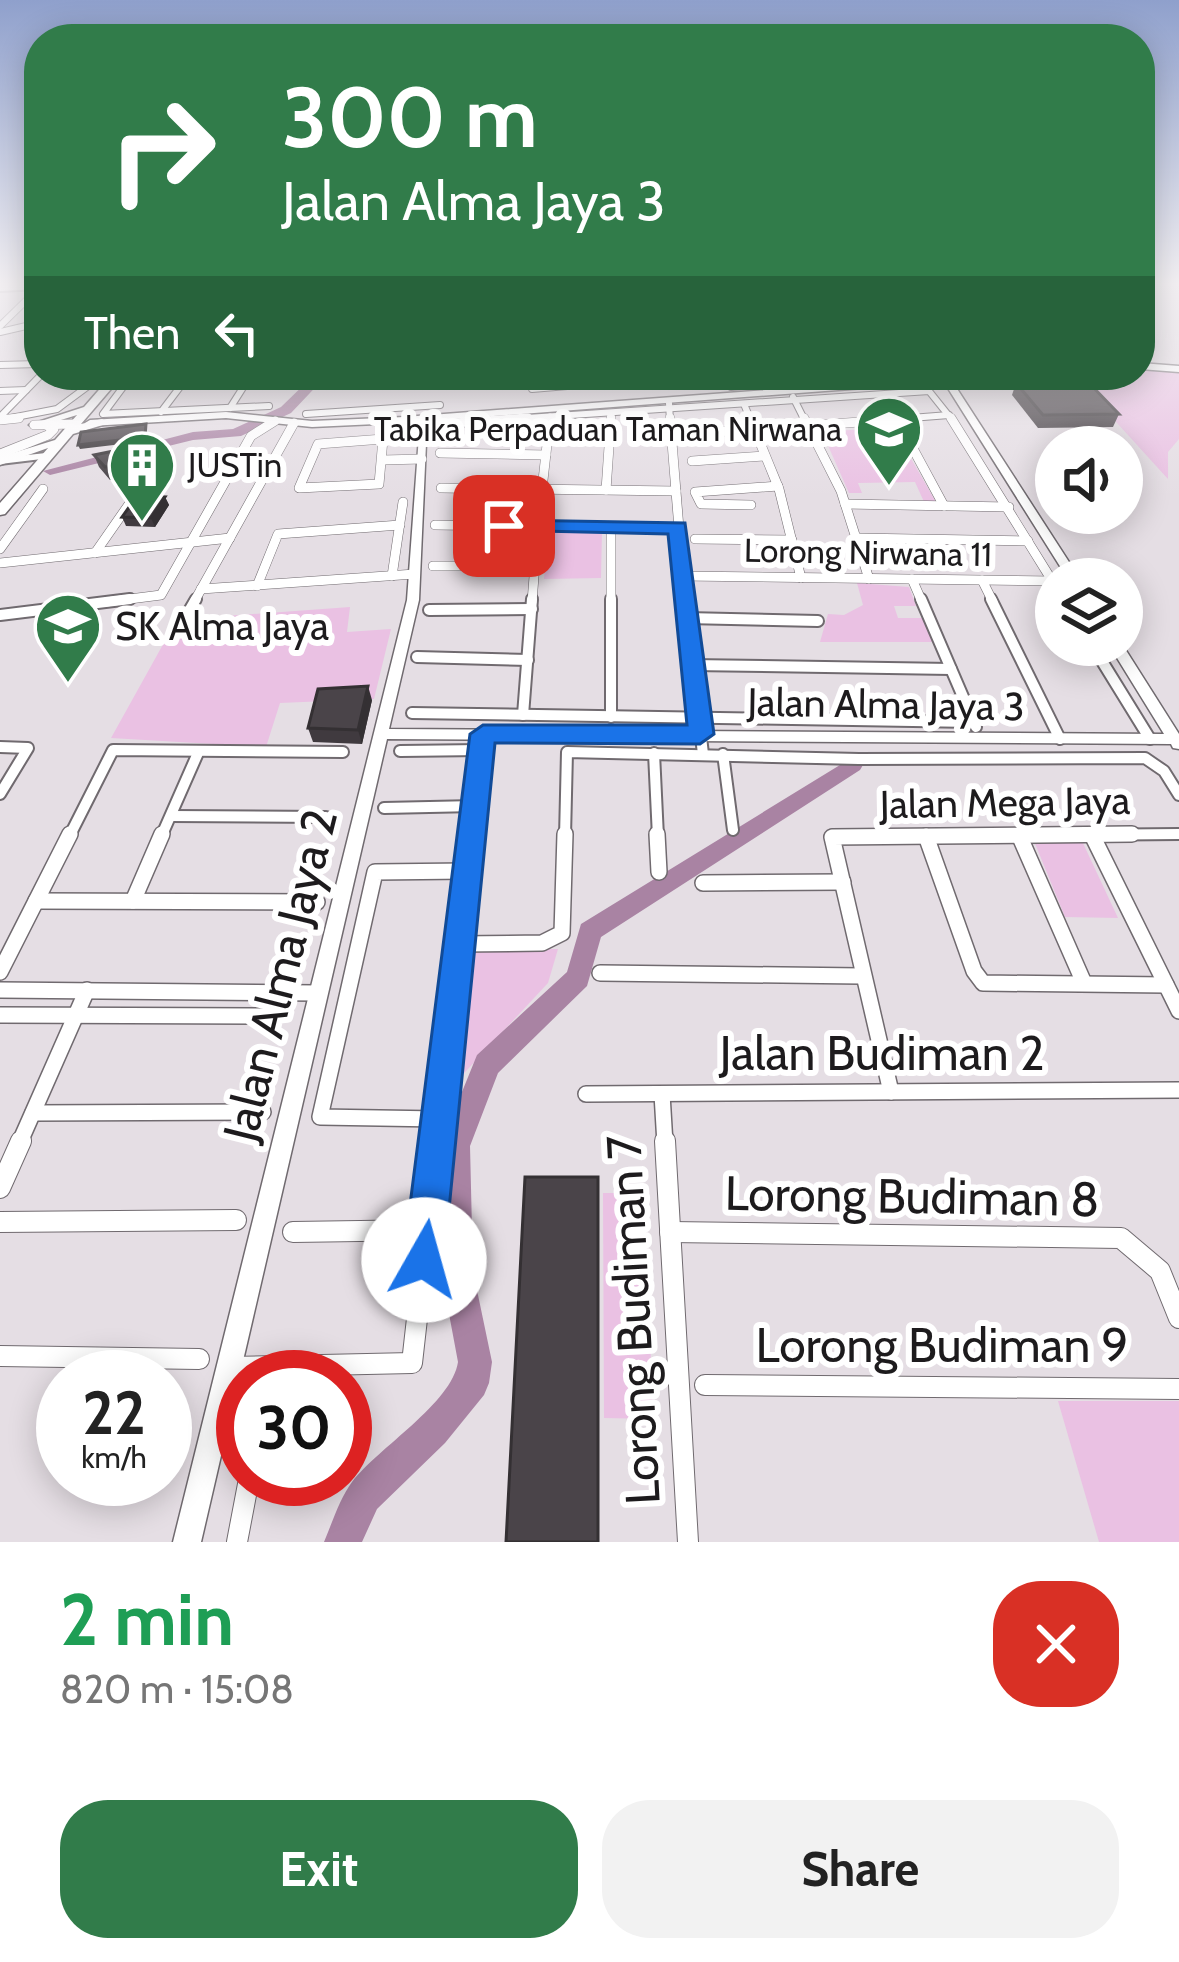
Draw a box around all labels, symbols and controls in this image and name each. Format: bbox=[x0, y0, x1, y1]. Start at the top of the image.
text: 300 m bbox=[282, 66, 538, 168]
icon: right bbox=[84, 72, 240, 228]
text: Jalan Alma Jaya 3 bbox=[282, 168, 666, 234]
icon: left bbox=[204, 300, 270, 366]
text: Then bbox=[84, 306, 180, 360]
school or university icon: Tabika Perpaduan Taman Nirwana bbox=[854, 394, 924, 488]
place label: Tabika Perpaduan Taman Nirwana bbox=[374, 409, 842, 449]
map controls bbox=[1035, 426, 1143, 666]
button: sound bbox=[1035, 426, 1143, 534]
building icon: JUSTin bbox=[107, 430, 177, 524]
place label: JUSTin bbox=[187, 445, 282, 485]
pin bbox=[453, 475, 555, 577]
icon: arrive bbox=[471, 493, 537, 559]
street label: Lorong Nirwana 11 bbox=[744, 530, 992, 574]
button: layers bbox=[1035, 558, 1143, 666]
school or university icon: SK Alma Jaya bbox=[33, 591, 103, 685]
place label: SK Alma Jaya bbox=[115, 602, 329, 650]
street label: Jalan Alma Jaya 3 bbox=[746, 678, 1025, 730]
street label: Jalan Mega Jaya bbox=[878, 776, 1131, 828]
street label: Jalan Alma Jaya 2 bbox=[210, 803, 349, 1148]
street label: Jalan Budiman 2 bbox=[718, 1024, 1045, 1082]
street label: Lorong Budiman 7 bbox=[594, 1134, 672, 1506]
street label: Lorong Budiman 8 bbox=[724, 1164, 1100, 1228]
position arrow bbox=[361, 1197, 487, 1323]
street label: Lorong Budiman 9 bbox=[756, 1316, 1128, 1374]
speed limit sign: 30 bbox=[216, 1350, 372, 1506]
text: 22 bbox=[82, 1376, 146, 1449]
text: km/h bbox=[81, 1439, 147, 1476]
text: 2 min bbox=[60, 1576, 234, 1663]
button: close bbox=[993, 1581, 1119, 1707]
text: 820 m · 15:08 bbox=[60, 1665, 294, 1713]
button: Exit bbox=[60, 1800, 578, 1938]
button: Share bbox=[602, 1800, 1119, 1938]

